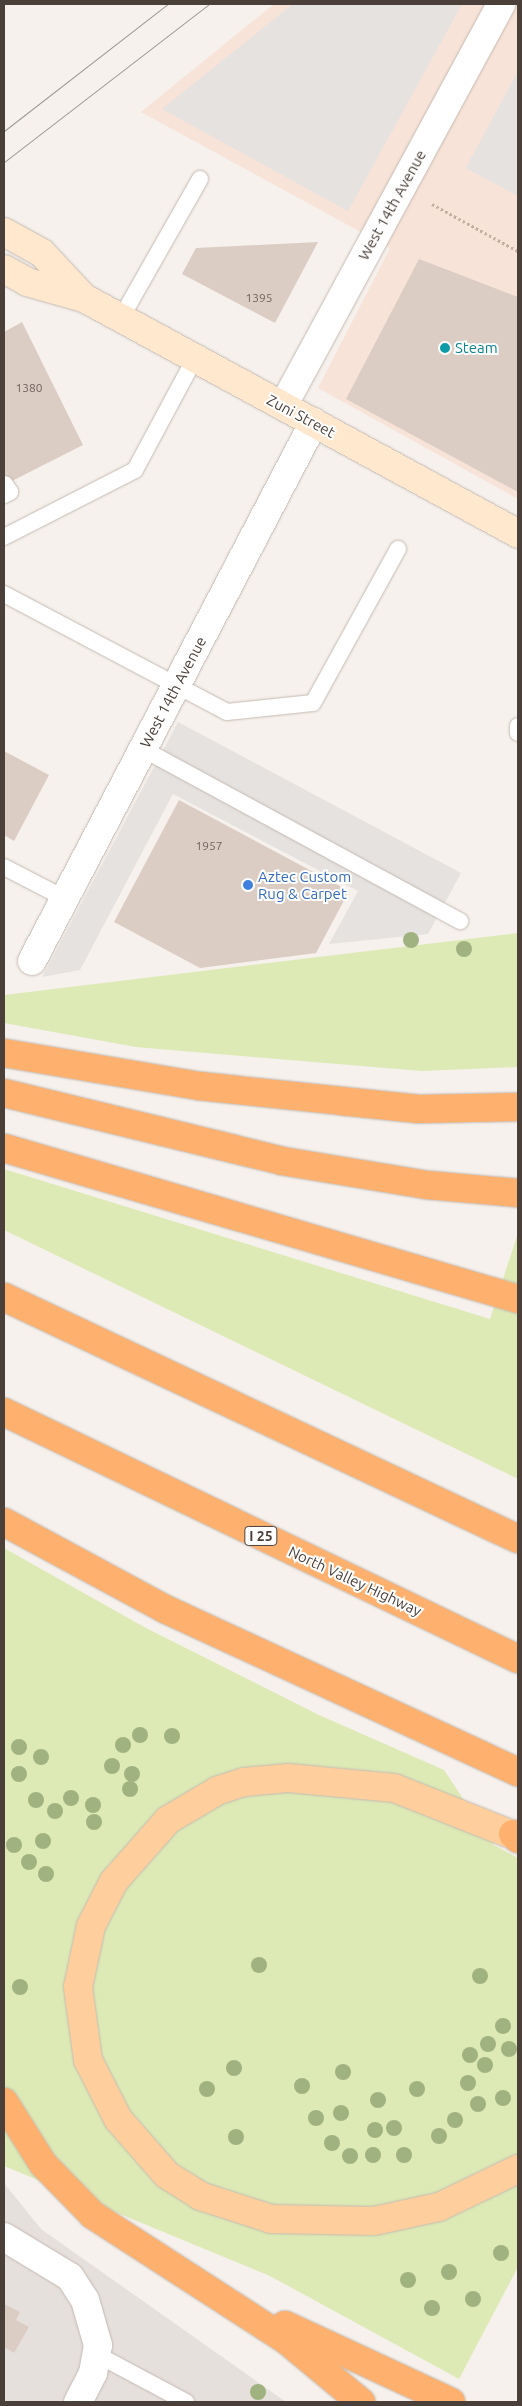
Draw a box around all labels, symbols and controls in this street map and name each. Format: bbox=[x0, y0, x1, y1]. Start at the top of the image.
street label: West 14th Avenue bbox=[354, 147, 430, 263]
house number: 1395 bbox=[245, 291, 273, 305]
place label: Steam bbox=[455, 339, 498, 357]
marker: Steam bbox=[439, 342, 451, 354]
house number: 1380 bbox=[15, 381, 43, 395]
street label: Zuni Street bbox=[264, 391, 338, 441]
street label: West 14th Avenue bbox=[136, 633, 210, 751]
house number: 1957 bbox=[195, 839, 223, 853]
place label: Aztec Custom Rug & Carpet bbox=[258, 867, 351, 902]
marker: Aztec Custom Rug & Carpet bbox=[242, 879, 254, 891]
road number: I 25 bbox=[244, 1524, 278, 1548]
street label: North Valley Highway bbox=[286, 1542, 424, 1620]

